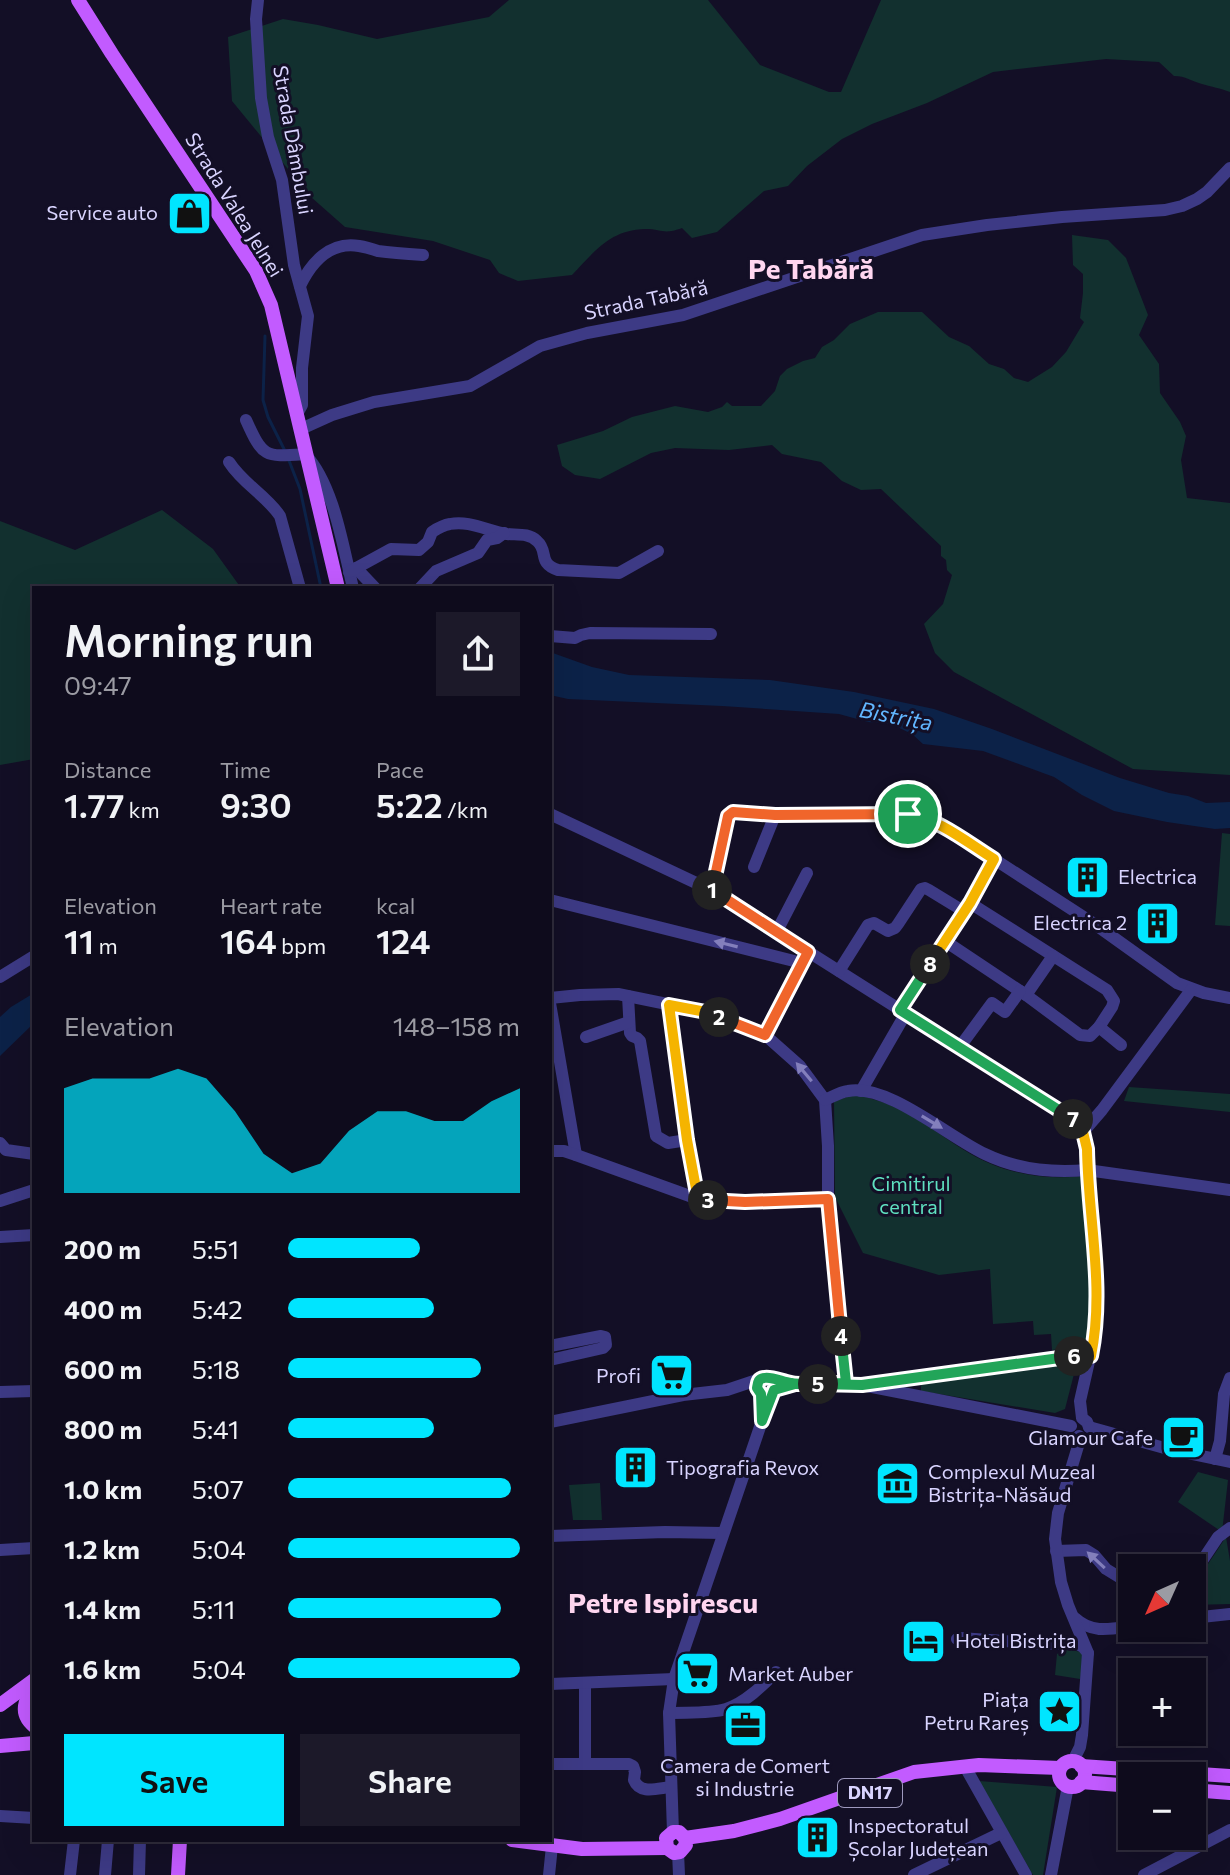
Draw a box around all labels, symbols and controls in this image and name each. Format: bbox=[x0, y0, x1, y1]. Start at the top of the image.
street label: Strada Dâmbului bbox=[269, 64, 319, 216]
street label: Strada Valea Jelnei bbox=[181, 128, 289, 281]
shop icon: Service auto bbox=[165, 189, 213, 237]
place label: Service auto bbox=[46, 200, 158, 224]
district label: Pe Tabără bbox=[748, 251, 874, 285]
street label: Strada Tabără bbox=[582, 274, 710, 324]
text: Morning run bbox=[64, 612, 314, 666]
button: share bbox=[436, 612, 520, 696]
text: 09:47 bbox=[64, 669, 132, 700]
water label: Bistrița bbox=[857, 695, 935, 737]
text: Distance bbox=[64, 756, 151, 783]
text: Time bbox=[220, 756, 271, 783]
text: Pace bbox=[376, 756, 424, 783]
pin bbox=[874, 780, 942, 848]
text: 1.77 bbox=[64, 783, 124, 825]
text: 9:30 bbox=[220, 783, 292, 825]
text: 5:22 bbox=[376, 783, 443, 825]
icon: arrive bbox=[886, 792, 930, 836]
text: km bbox=[124, 796, 160, 823]
text: /km bbox=[443, 796, 488, 823]
building icon: Electrica bbox=[1063, 853, 1111, 901]
place label: Electrica bbox=[1118, 864, 1197, 888]
pin: 1 bbox=[692, 870, 732, 910]
text: 1 bbox=[707, 876, 717, 903]
text: Elevation bbox=[64, 892, 157, 919]
text: Heart rate bbox=[220, 892, 322, 919]
text: kcal bbox=[376, 892, 415, 919]
building icon: Electrica 2 bbox=[1134, 899, 1182, 947]
place label: Electrica 2 bbox=[1033, 910, 1127, 934]
text: 11 bbox=[64, 919, 94, 961]
text: 164 bbox=[220, 919, 277, 961]
text: 124 bbox=[376, 919, 431, 961]
text: m bbox=[94, 932, 118, 959]
text: bpm bbox=[277, 932, 326, 959]
one-way arrow bbox=[713, 937, 738, 950]
pin: 8 bbox=[910, 944, 950, 984]
text: 8 bbox=[923, 950, 937, 977]
pin: 2 bbox=[699, 997, 739, 1037]
text: 2 bbox=[713, 1003, 725, 1030]
text: Elevation bbox=[64, 1010, 174, 1041]
text: 148–158 m bbox=[393, 1010, 520, 1041]
one-way arrow bbox=[796, 1062, 813, 1082]
pin: 7 bbox=[1053, 1099, 1093, 1139]
text: 7 bbox=[1067, 1105, 1079, 1132]
one-way arrow bbox=[921, 1114, 943, 1128]
park label: Cimitirul central bbox=[871, 1171, 951, 1218]
pin: 3 bbox=[688, 1180, 728, 1220]
text: 3 bbox=[702, 1186, 714, 1213]
text: 200 m bbox=[64, 1233, 141, 1264]
text: 5:51 bbox=[192, 1233, 239, 1264]
text: 400 m bbox=[64, 1293, 142, 1324]
text: 5:42 bbox=[192, 1293, 243, 1324]
pin: 4 bbox=[821, 1316, 861, 1356]
text: 4 bbox=[834, 1322, 848, 1349]
pin: 6 bbox=[1054, 1336, 1094, 1376]
text: 6 bbox=[1067, 1342, 1081, 1369]
supermarket icon: Profi bbox=[648, 1352, 696, 1400]
text: 600 m bbox=[64, 1353, 142, 1384]
text: 5:18 bbox=[192, 1353, 240, 1384]
place label: Profi bbox=[596, 1363, 641, 1387]
pin: 5 bbox=[798, 1364, 838, 1404]
text: 5 bbox=[812, 1370, 824, 1397]
text: 800 m bbox=[64, 1413, 142, 1444]
text: 5:41 bbox=[192, 1413, 239, 1444]
cafe icon: Glamour Cafe bbox=[1160, 1414, 1208, 1462]
place label: Glamour Cafe bbox=[1028, 1425, 1153, 1449]
building icon: Tipografia Revox bbox=[611, 1444, 659, 1492]
place label: Tipografia Revox bbox=[666, 1455, 820, 1479]
place label: Complexul Muzeal Bistrița-Năsăud bbox=[928, 1459, 1096, 1508]
museum icon: Complexul Muzeal Bistrița-Năsăud bbox=[873, 1460, 921, 1508]
text: 1.0 km bbox=[64, 1473, 142, 1504]
text: 5:07 bbox=[192, 1473, 244, 1504]
text: 1.2 km bbox=[64, 1533, 140, 1564]
text: 5:04 bbox=[192, 1533, 246, 1564]
one-way arrow bbox=[1087, 1551, 1106, 1569]
north arrow bbox=[1118, 1554, 1206, 1642]
map controls bbox=[1118, 1554, 1206, 1850]
district label: Petre Ispirescu bbox=[568, 1585, 758, 1619]
text: 1.4 km bbox=[64, 1593, 141, 1624]
text: 5:11 bbox=[192, 1593, 235, 1624]
hotel icon: Hotel Bistrița bbox=[900, 1617, 948, 1665]
place label: Hotel Bistrița bbox=[955, 1628, 1076, 1654]
supermarket icon: Market Auber bbox=[673, 1650, 721, 1698]
text: 1.6 km bbox=[64, 1653, 141, 1684]
text: 5:04 bbox=[192, 1653, 246, 1684]
button: + bbox=[1118, 1658, 1206, 1746]
place label: Market Auber bbox=[728, 1661, 853, 1685]
place label: Piața Petru Rareș bbox=[924, 1687, 1029, 1736]
place icon: Piața Petru Rareș bbox=[1036, 1688, 1084, 1736]
office icon: Camera de Comert si Industrie bbox=[721, 1702, 769, 1750]
button: Save bbox=[64, 1734, 284, 1826]
button: Share bbox=[300, 1734, 520, 1826]
place label: Camera de Comert si Industrie bbox=[660, 1753, 830, 1800]
button: − bbox=[1118, 1762, 1206, 1850]
road number: DN17 bbox=[838, 1779, 902, 1807]
place label: Inspectoratul Școlar Județean bbox=[848, 1813, 988, 1862]
building icon: Inspectoratul Școlar Județean bbox=[793, 1814, 841, 1862]

